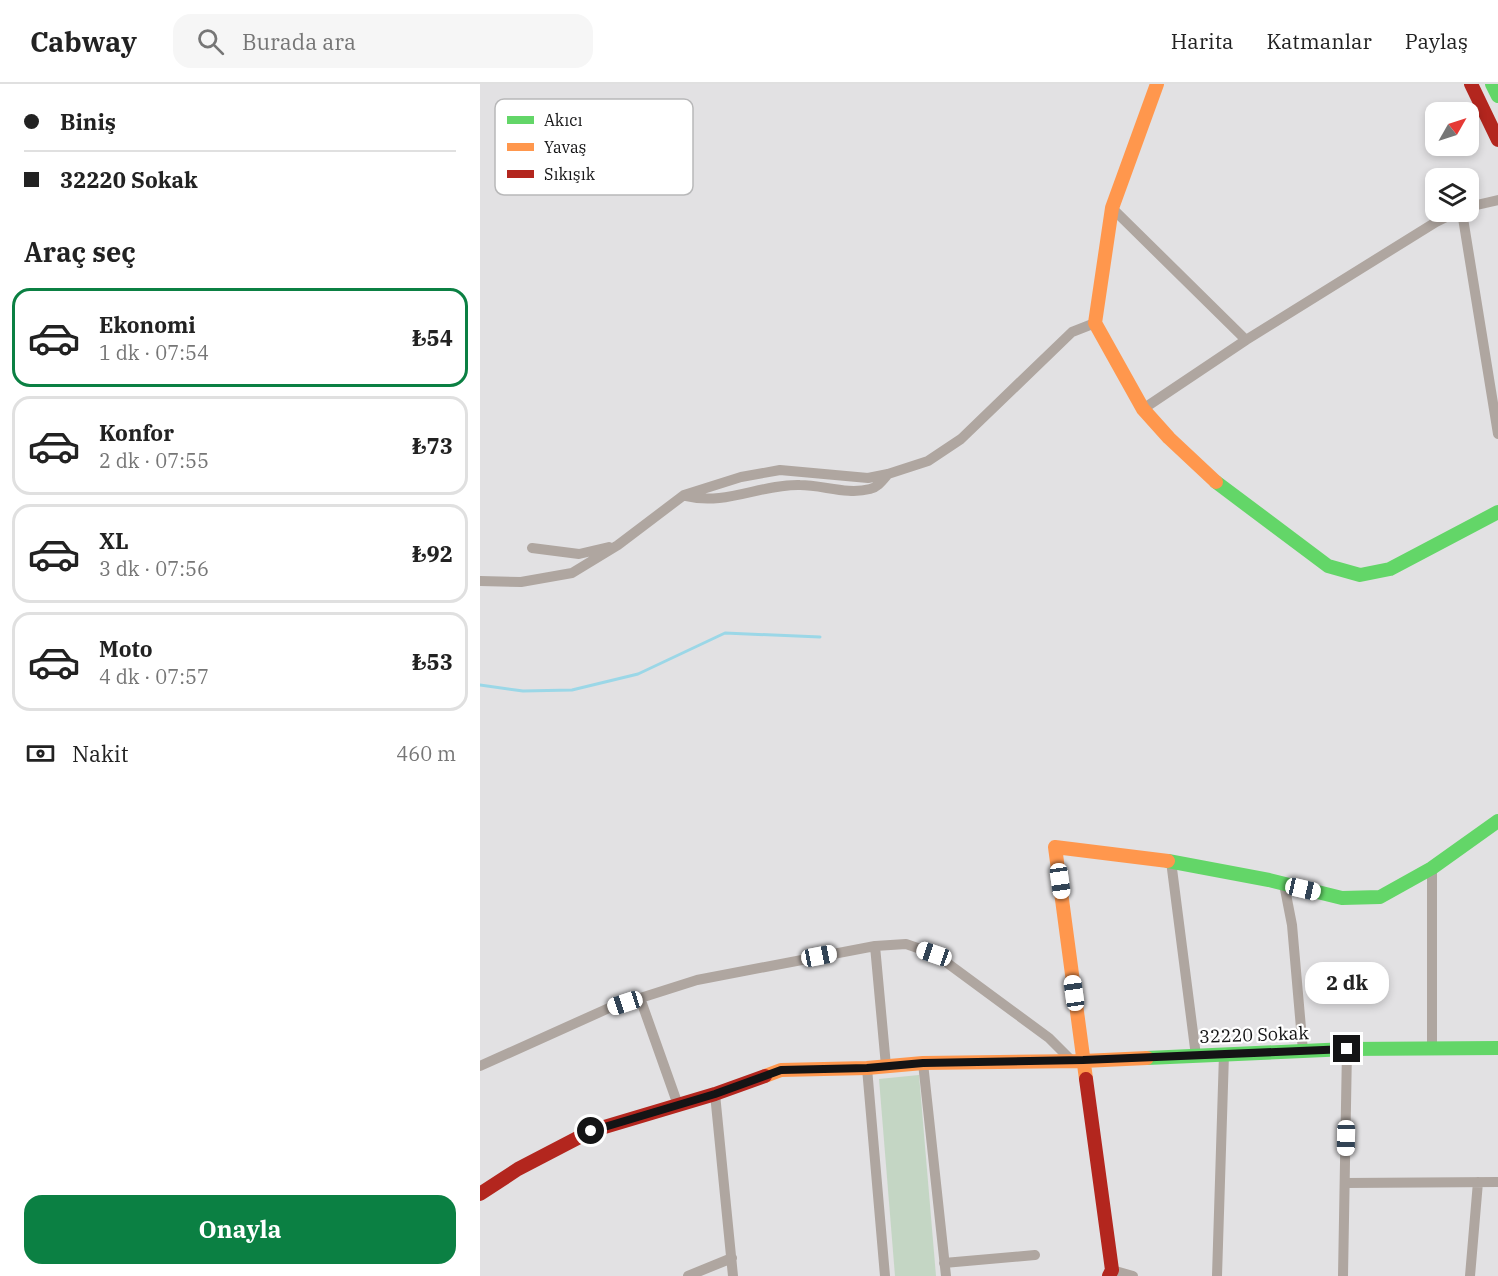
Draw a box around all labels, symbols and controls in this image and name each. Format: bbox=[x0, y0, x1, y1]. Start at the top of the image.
search box bbox=[173, 14, 593, 68]
text: Cabway bbox=[30, 23, 137, 60]
icon: search bbox=[194, 25, 227, 58]
text: Burada ara bbox=[242, 27, 356, 56]
text: Harita bbox=[1171, 27, 1234, 55]
text: Katmanlar bbox=[1267, 27, 1372, 55]
text: Paylaş bbox=[1405, 27, 1468, 55]
legend bbox=[495, 99, 693, 195]
north arrow bbox=[1425, 102, 1479, 156]
map controls bbox=[1425, 102, 1479, 222]
text: Biniş bbox=[60, 107, 116, 136]
text: Akıcı bbox=[544, 110, 583, 130]
text: Yavaş bbox=[544, 137, 586, 157]
text: Sıkışık bbox=[544, 164, 596, 184]
text: 32220 Sokak bbox=[60, 165, 198, 194]
button: layers bbox=[1425, 168, 1479, 222]
text: Araç seç bbox=[24, 234, 136, 269]
text: Ekonomi bbox=[99, 310, 196, 339]
icon: car bbox=[27, 311, 81, 365]
text: ₺54 bbox=[412, 323, 453, 352]
text: 1 dk · 07:54 bbox=[99, 339, 209, 366]
text: Konfor bbox=[99, 418, 174, 447]
icon: car bbox=[27, 419, 81, 473]
text: ₺73 bbox=[412, 431, 453, 460]
text: 2 dk · 07:55 bbox=[99, 447, 209, 474]
text: XL bbox=[99, 526, 129, 555]
icon: car bbox=[27, 527, 81, 581]
text: ₺92 bbox=[412, 539, 453, 568]
text: 3 dk · 07:56 bbox=[99, 555, 209, 582]
text: Moto bbox=[99, 634, 153, 663]
icon: car bbox=[27, 635, 81, 689]
text: ₺53 bbox=[412, 647, 453, 676]
text: 4 dk · 07:57 bbox=[99, 663, 209, 690]
icon: cash bbox=[24, 737, 57, 770]
text: Nakit bbox=[72, 739, 129, 768]
text: 460 m bbox=[396, 740, 456, 767]
car bbox=[1049, 862, 1071, 900]
car bbox=[1283, 876, 1323, 902]
car bbox=[914, 940, 954, 968]
car bbox=[800, 944, 838, 968]
callout: 2 dk bbox=[1305, 962, 1389, 1004]
text: 2 dk bbox=[1326, 969, 1368, 996]
car bbox=[1063, 974, 1085, 1012]
car bbox=[605, 989, 645, 1017]
street label: 32220 Sokak bbox=[1199, 1021, 1310, 1048]
route end bbox=[1333, 1035, 1360, 1062]
route start bbox=[577, 1117, 604, 1144]
car bbox=[1337, 1120, 1355, 1156]
button: Onayla bbox=[24, 1195, 456, 1264]

